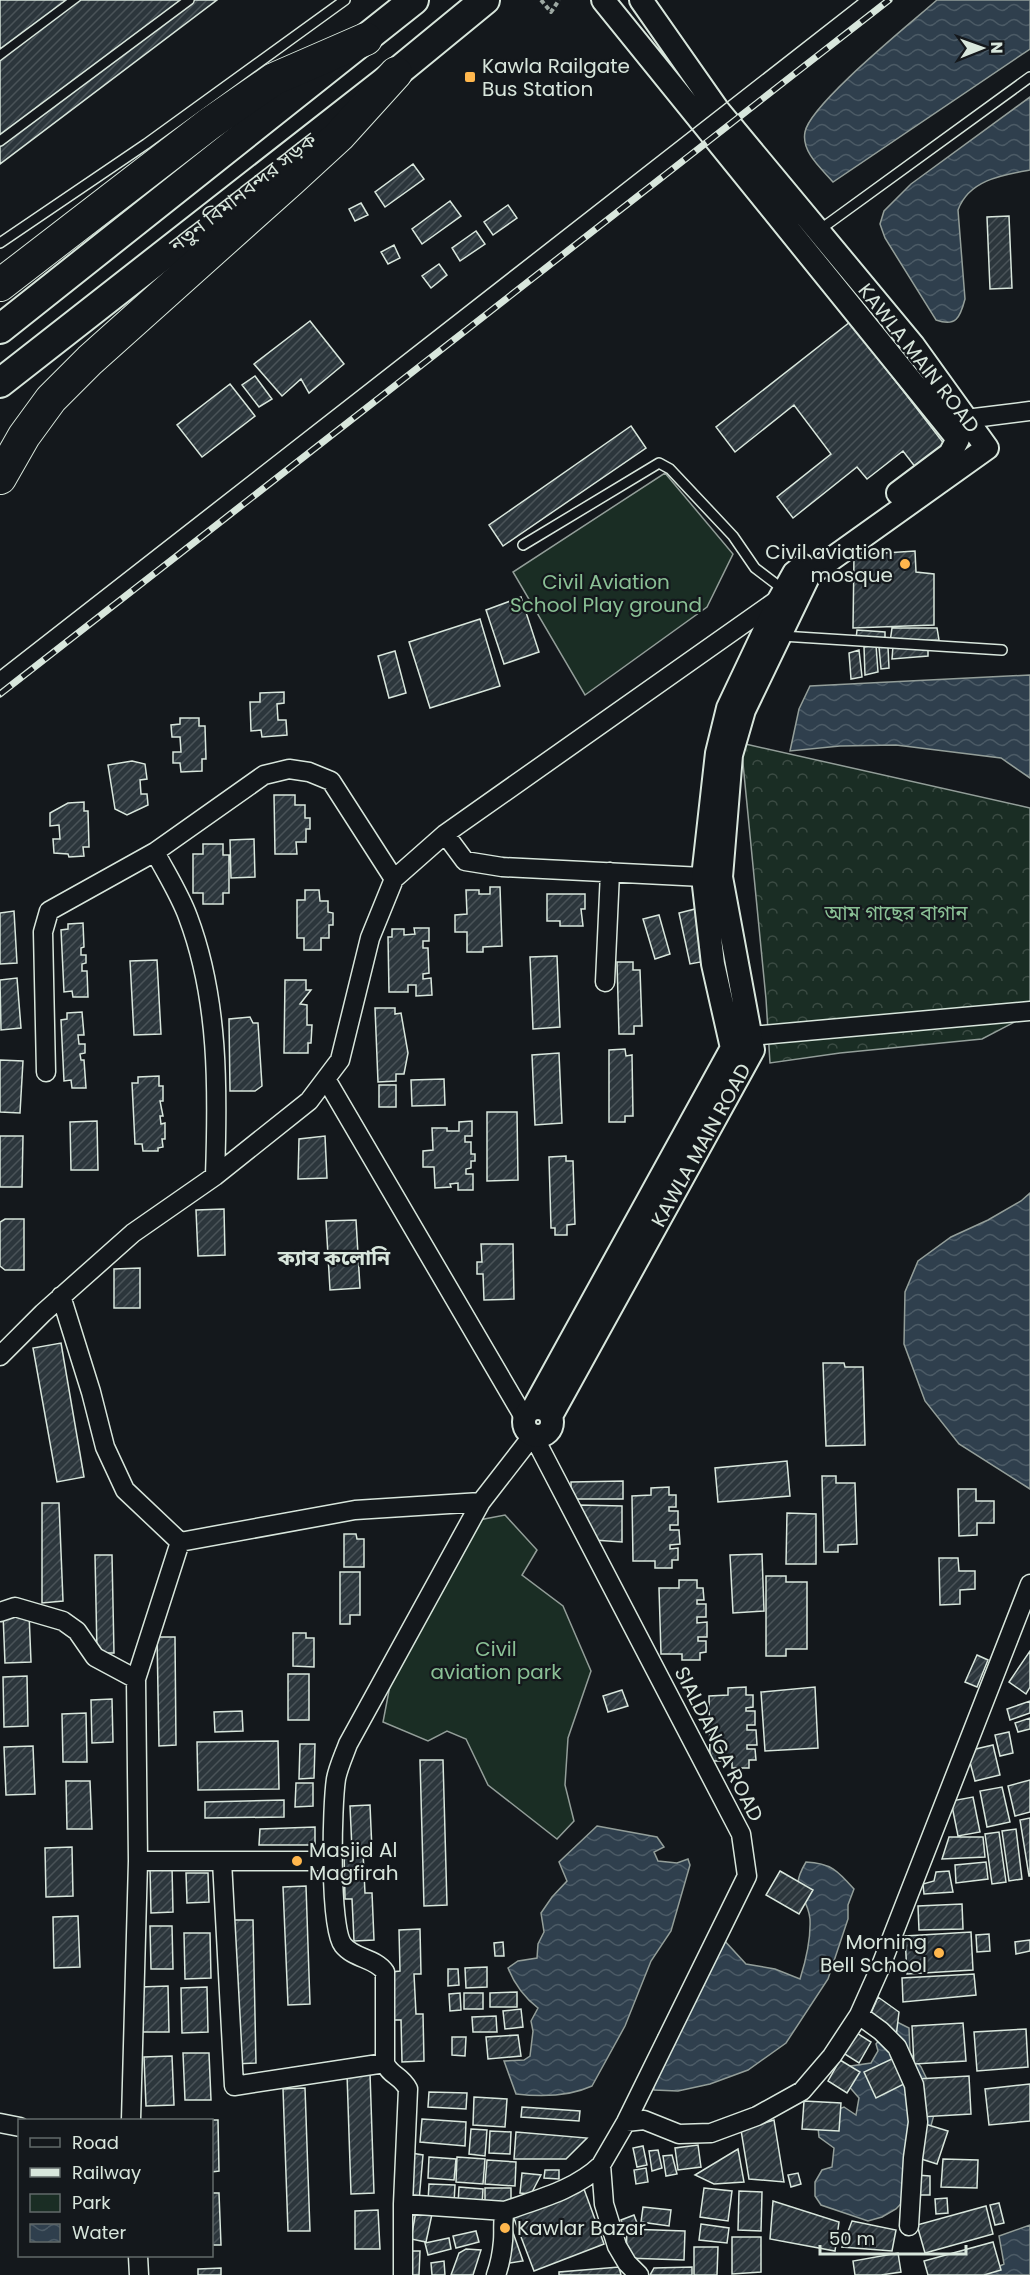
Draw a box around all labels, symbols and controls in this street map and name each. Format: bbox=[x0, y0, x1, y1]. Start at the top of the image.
north arrow bbox=[952, 18, 1012, 78]
text: N bbox=[985, 42, 1008, 54]
place label: Kawla Railgate Bus Station bbox=[482, 52, 630, 103]
marker: Kawla Railgate Bus Station bbox=[463, 70, 477, 84]
street label: নতুন বিমানবন্দর সড়ক bbox=[163, 125, 323, 259]
street label: KAWLA MAIN ROAD bbox=[852, 277, 986, 439]
place label: Civil aviation mosque bbox=[765, 538, 893, 589]
marker: Civil aviation mosque bbox=[898, 557, 912, 571]
park label: Civil Aviation School Play ground bbox=[510, 568, 702, 619]
park label: আম গাছের বাগান bbox=[823, 899, 969, 927]
street label: KAWLA MAIN ROAD bbox=[644, 1058, 758, 1232]
district label: ক্যাব কলোনি bbox=[277, 1243, 391, 1272]
park label: Civil aviation park bbox=[430, 1635, 562, 1686]
street label: SIALDANGA ROAD bbox=[668, 1662, 770, 1826]
place label: Masjid Al Magfirah bbox=[309, 1836, 399, 1887]
marker: Masjid Al Magfirah bbox=[290, 1854, 304, 1868]
place label: Morning Bell School bbox=[820, 1928, 927, 1979]
marker: Morning Bell School bbox=[932, 1946, 946, 1960]
legend bbox=[18, 2119, 213, 2257]
text: Road bbox=[72, 2130, 119, 2155]
text: Railway bbox=[72, 2160, 141, 2185]
text: Park bbox=[72, 2190, 111, 2215]
place label: Kawlar Bazar bbox=[517, 2214, 646, 2242]
scale bar bbox=[820, 2218, 966, 2256]
text: Water bbox=[72, 2220, 126, 2245]
marker: Kawlar Bazar bbox=[498, 2221, 512, 2235]
text: 50 m bbox=[829, 2226, 875, 2251]

